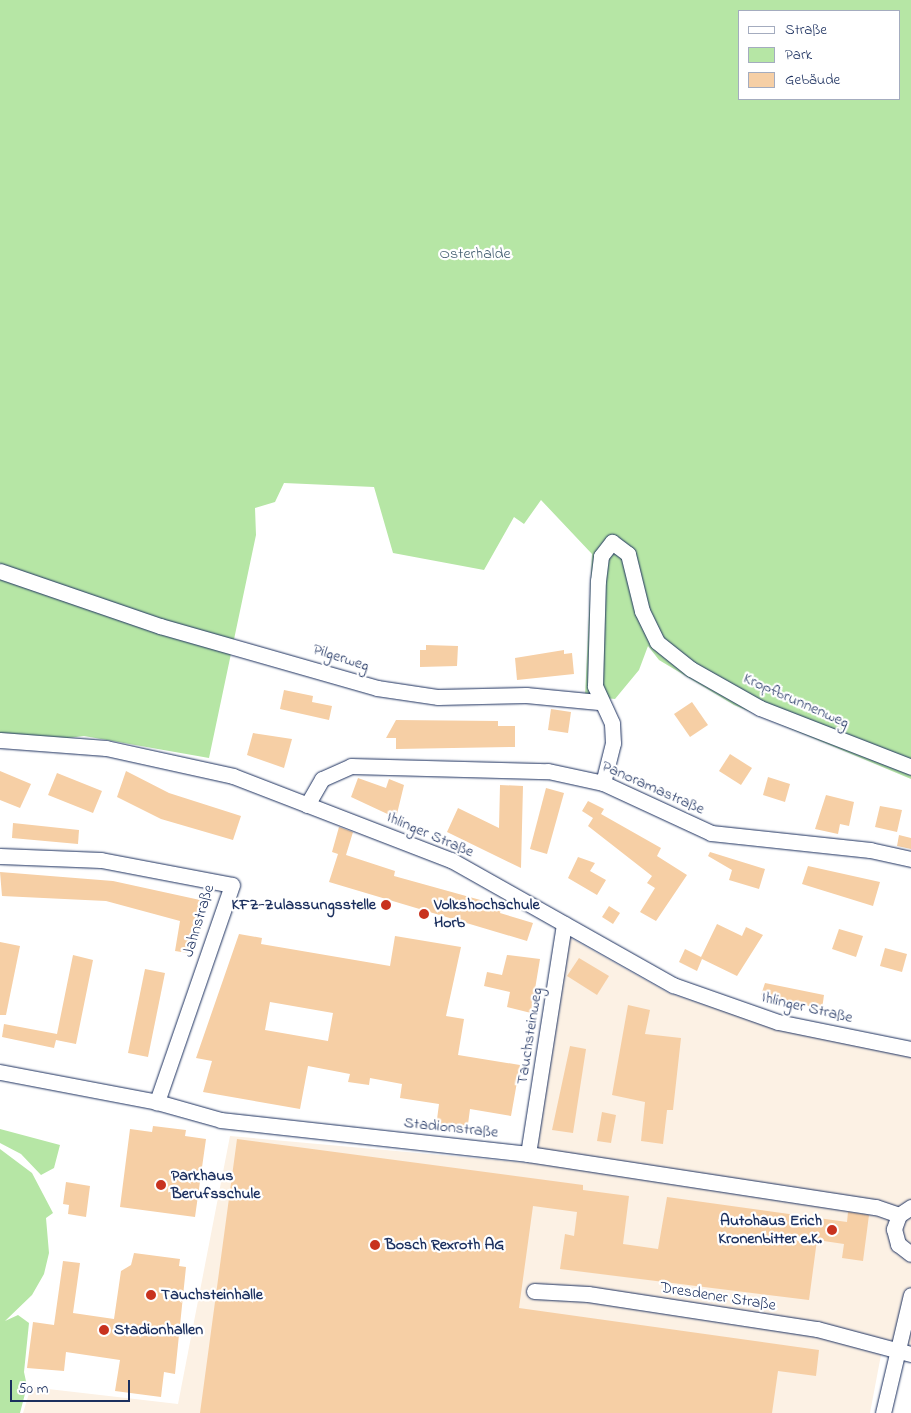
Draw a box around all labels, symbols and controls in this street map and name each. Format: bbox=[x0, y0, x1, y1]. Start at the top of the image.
legend bbox=[738, 10, 901, 100]
text: Straße bbox=[785, 19, 827, 41]
text: Park bbox=[785, 44, 812, 66]
text: Gebäude bbox=[785, 69, 840, 91]
park label: Osterhalde bbox=[439, 244, 511, 264]
street label: Pilgerweg bbox=[310, 640, 372, 676]
street label: Kropfbrunnenweg bbox=[740, 669, 852, 733]
street label: Panoramastraße bbox=[599, 757, 707, 819]
street label: Ihlinger Straße bbox=[383, 808, 477, 862]
street label: Jahnstraße bbox=[179, 883, 219, 959]
place label: KFZ-Zulassungsstelle bbox=[231, 895, 376, 915]
place label: Volkshochschule Horb bbox=[434, 895, 540, 933]
marker: KFZ-Zulassungsstelle bbox=[380, 899, 392, 911]
marker: Volkshochschule Horb bbox=[418, 908, 430, 920]
street label: Tauchsteinweg bbox=[513, 986, 547, 1086]
street label: Ihlinger Straße bbox=[760, 988, 854, 1028]
street label: Stadionstraße bbox=[403, 1113, 499, 1143]
place label: Parkhaus Berufsschule bbox=[171, 1166, 260, 1204]
marker: Parkhaus Berufsschule bbox=[155, 1179, 167, 1191]
place label: Autohaus Erich Kronenbitter e.K. bbox=[718, 1211, 822, 1249]
marker: Autohaus Erich Kronenbitter e.K. bbox=[826, 1224, 838, 1236]
place label: Bosch Rexroth AG bbox=[385, 1235, 504, 1255]
marker: Bosch Rexroth AG bbox=[369, 1239, 381, 1251]
street label: Dresdener Straße bbox=[659, 1278, 777, 1316]
place label: Tauchsteinhalle bbox=[161, 1285, 263, 1305]
marker: Tauchsteinhalle bbox=[145, 1289, 157, 1301]
place label: Stadionhallen bbox=[114, 1320, 203, 1340]
marker: Stadionhallen bbox=[98, 1324, 110, 1336]
scale bar bbox=[12, 1370, 132, 1402]
text: 50 m bbox=[18, 1378, 48, 1400]

